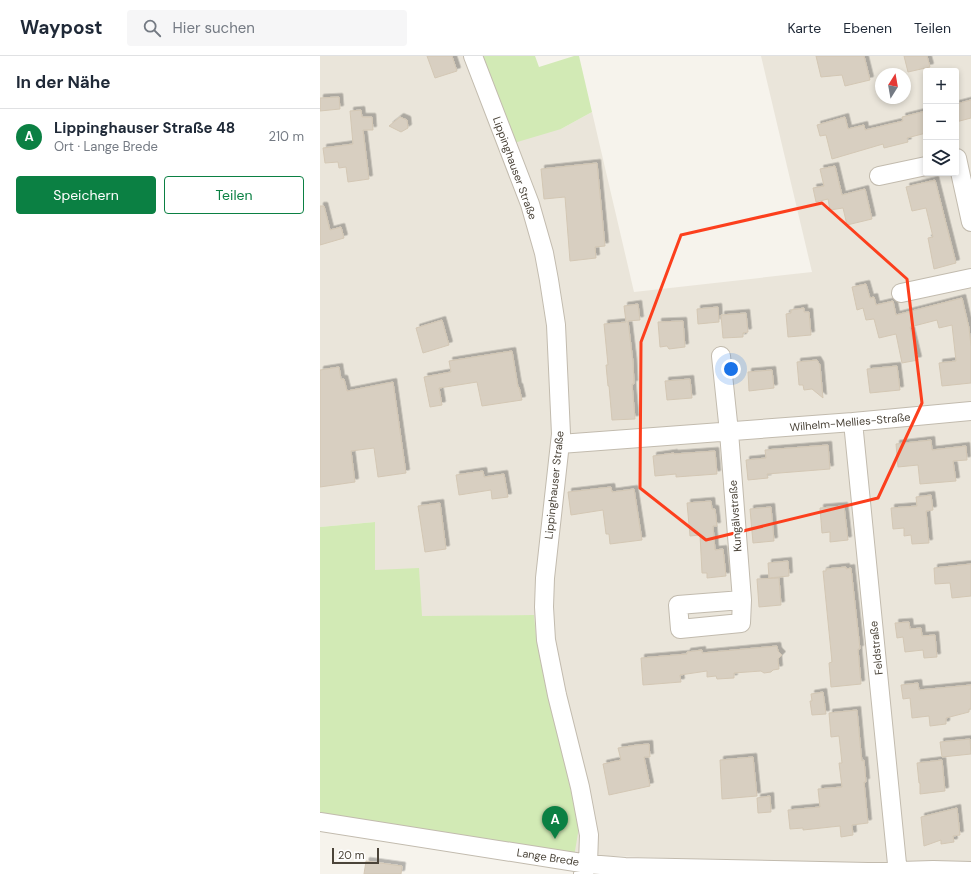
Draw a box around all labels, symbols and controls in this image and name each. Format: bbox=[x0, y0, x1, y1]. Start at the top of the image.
search box bbox=[127, 10, 407, 46]
text: Waypost bbox=[20, 15, 103, 40]
icon: search bbox=[141, 17, 163, 39]
text: Hier suchen bbox=[173, 18, 255, 38]
text: Karte bbox=[787, 19, 821, 37]
text: Ebenen bbox=[843, 19, 892, 37]
text: Teilen bbox=[914, 19, 951, 37]
north arrow bbox=[875, 68, 911, 104]
map controls bbox=[923, 68, 959, 176]
button: + bbox=[923, 68, 959, 104]
text: In der Nähe bbox=[16, 71, 111, 93]
button: − bbox=[923, 104, 959, 140]
street label: Lippinghauser Straße bbox=[490, 114, 540, 222]
text: Lippinghauser Straße 48 bbox=[54, 118, 235, 138]
text: A bbox=[24, 128, 34, 145]
text: 210 m bbox=[269, 128, 304, 145]
text: Ort · Lange Brede bbox=[54, 138, 158, 155]
button: layers bbox=[923, 140, 959, 176]
button: Speichern bbox=[16, 176, 156, 214]
button: Teilen bbox=[164, 176, 304, 214]
your location bbox=[721, 359, 741, 379]
street label: Wilhelm-Mellies-Straße bbox=[789, 410, 911, 434]
street label: Lippinghauser Straße bbox=[541, 430, 567, 540]
street label: Kungälvstraße bbox=[726, 480, 744, 552]
street label: Feldstraße bbox=[866, 620, 886, 676]
pin: A bbox=[542, 806, 568, 839]
street label: Lange Brede bbox=[516, 845, 580, 869]
scale bar bbox=[332, 846, 379, 865]
text: 20 m bbox=[338, 848, 364, 862]

